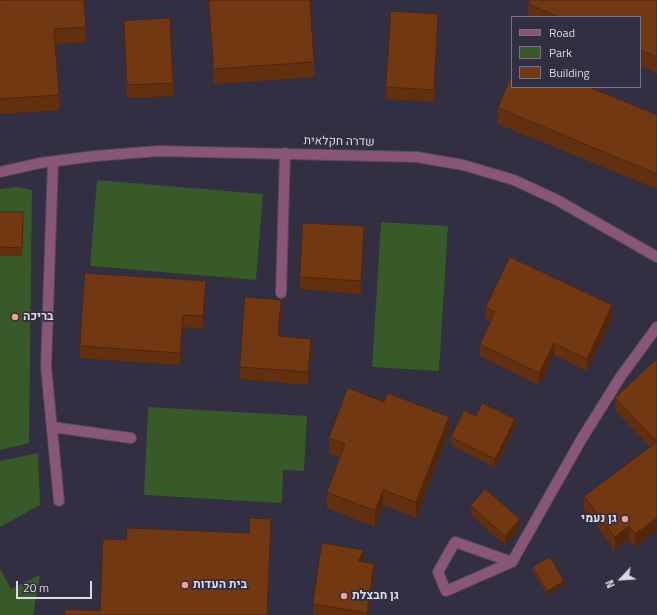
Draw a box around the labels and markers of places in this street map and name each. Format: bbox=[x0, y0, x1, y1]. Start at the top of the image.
place label: בריכה bbox=[23, 310, 54, 324]
marker: בריכה bbox=[10, 312, 20, 322]
place label: גן נעמי bbox=[581, 512, 617, 526]
marker: גן נעמי bbox=[620, 514, 630, 524]
place label: בית העדות bbox=[193, 578, 247, 592]
marker: בית העדות bbox=[180, 580, 190, 590]
place label: גן חבצלת bbox=[352, 589, 399, 603]
marker: גן חבצלת bbox=[339, 591, 349, 601]

